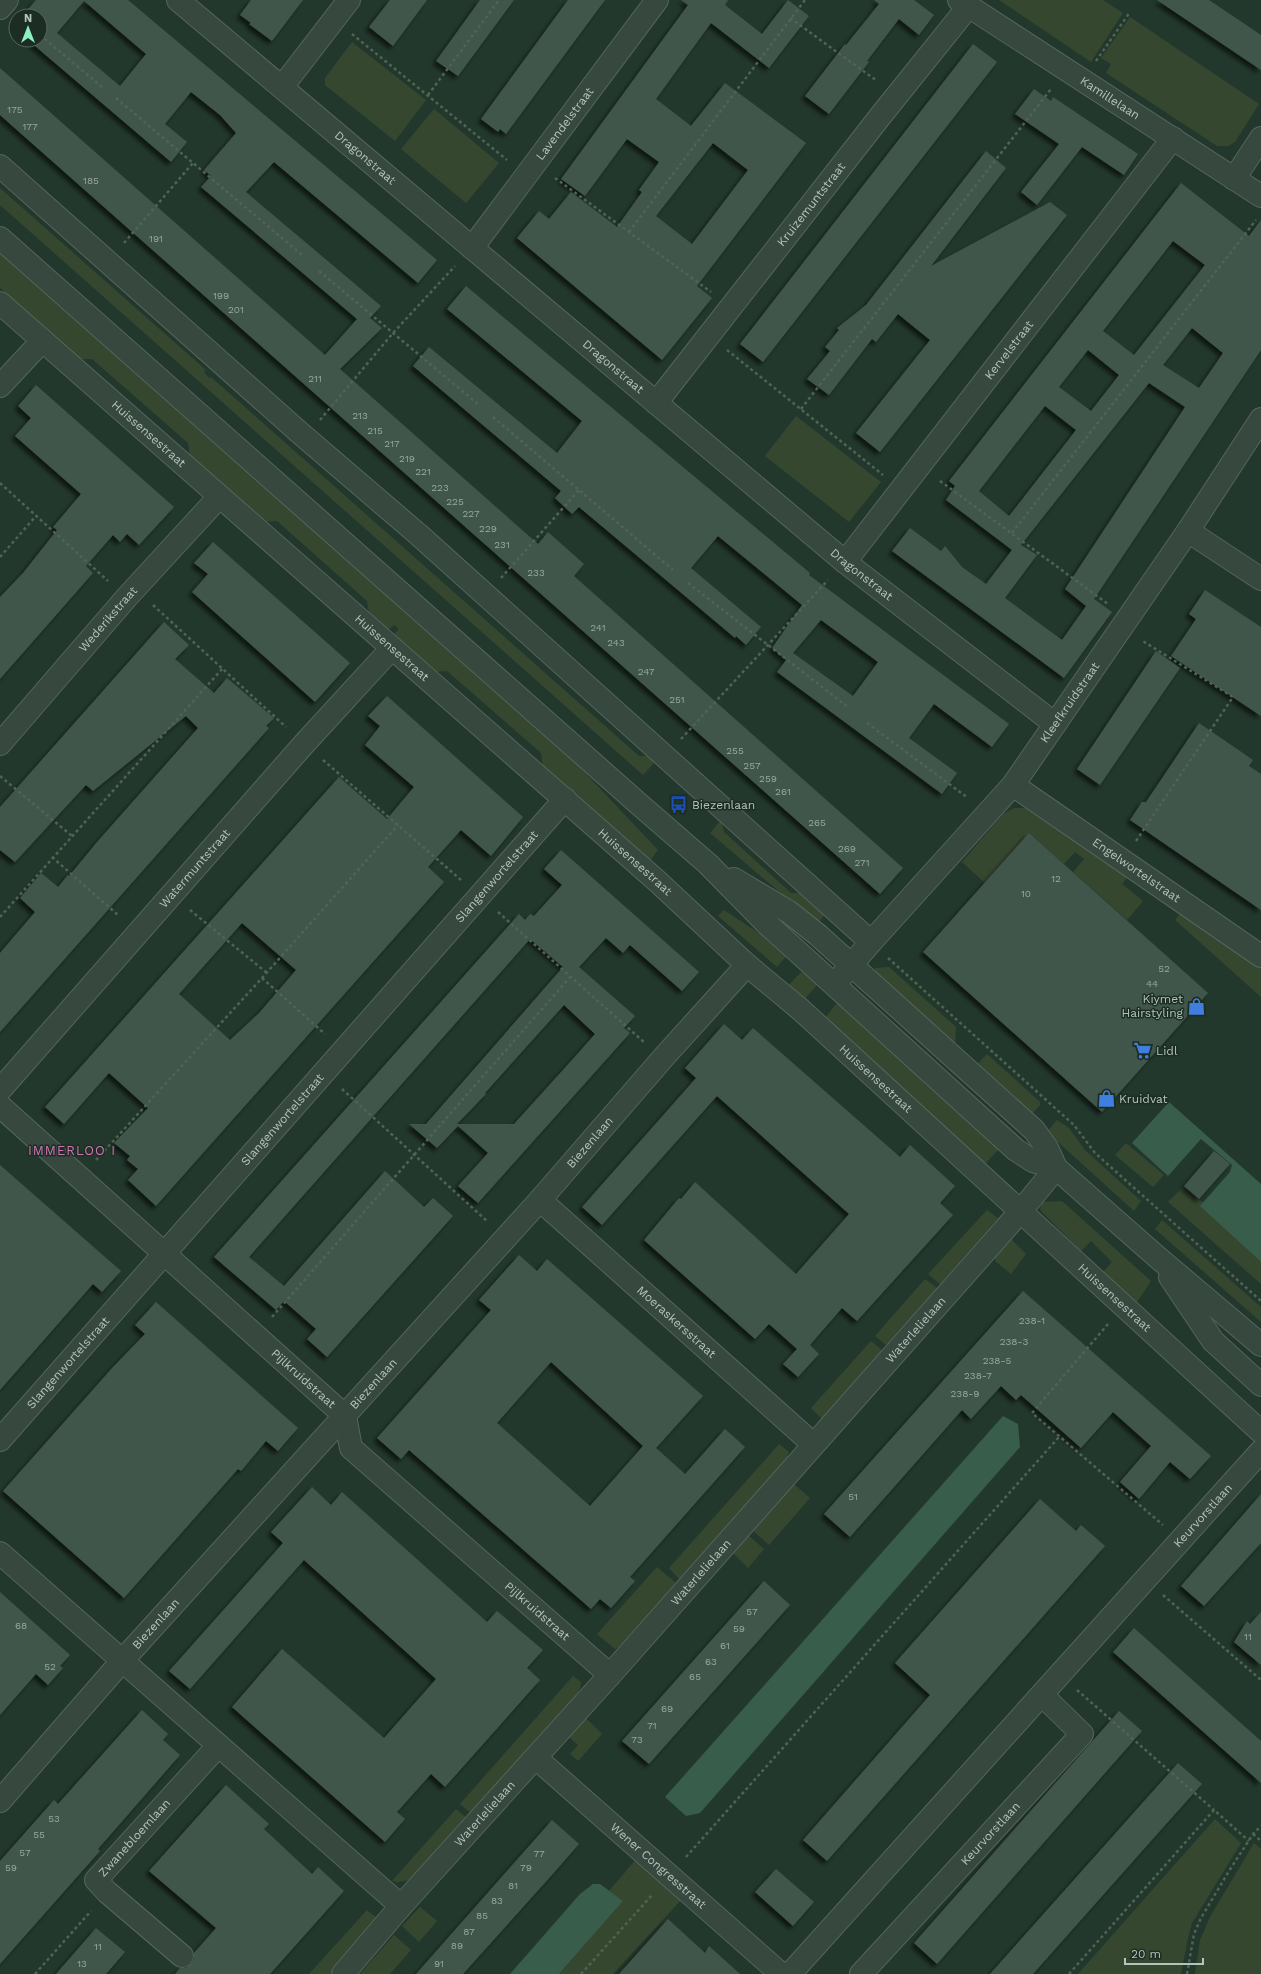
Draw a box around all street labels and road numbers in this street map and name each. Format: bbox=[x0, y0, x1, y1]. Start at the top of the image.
street label: Kamillelaan bbox=[1078, 74, 1142, 122]
street label: Lavendelstraat bbox=[533, 85, 596, 163]
street label: Dragonstraat bbox=[332, 128, 399, 188]
street label: Kruizemuntstraat bbox=[774, 160, 848, 249]
street label: Kervelstraat bbox=[982, 318, 1036, 382]
street label: Dragonstraat bbox=[580, 337, 647, 396]
street label: Huissensestraat bbox=[109, 397, 189, 470]
street label: Dragonstraat bbox=[827, 546, 896, 603]
street label: Wederikstraat bbox=[76, 584, 140, 655]
street label: Huissensestraat bbox=[352, 611, 432, 684]
street label: Kleefkruidstraat bbox=[1037, 660, 1102, 745]
street label: Huissensestraat bbox=[595, 825, 675, 898]
street label: Watermuntstraat bbox=[156, 826, 233, 911]
street label: Slangenwortelstraat bbox=[452, 828, 541, 926]
street label: Engelwortelstraat bbox=[1090, 835, 1183, 905]
street label: Huissensestraat bbox=[836, 1042, 915, 1116]
street label: Slangenwortelstraat bbox=[238, 1071, 327, 1169]
street label: Biezenlaan bbox=[564, 1114, 616, 1171]
street label: Huissensestraat bbox=[1075, 1261, 1154, 1335]
street label: Moeraskersstraat bbox=[634, 1283, 719, 1361]
street label: Waterlelielaan bbox=[883, 1294, 949, 1366]
street label: Slangenwortelstraat bbox=[24, 1314, 112, 1412]
street label: Pijlkruidstraat bbox=[268, 1346, 339, 1411]
street label: Biezenlaan bbox=[347, 1356, 400, 1412]
street label: Keurvorstlaan bbox=[1171, 1481, 1235, 1550]
street label: Waterlelielaan bbox=[668, 1536, 734, 1608]
street label: Pijlkruidstraat bbox=[502, 1579, 573, 1643]
street label: Biezenlaan bbox=[129, 1596, 182, 1652]
street label: Waterlelielaan bbox=[451, 1778, 518, 1849]
street label: Zwanebloemlaan bbox=[96, 1796, 173, 1879]
street label: Keurvorstlaan bbox=[958, 1799, 1023, 1868]
street label: Wener Congresstraat bbox=[608, 1820, 709, 1912]

